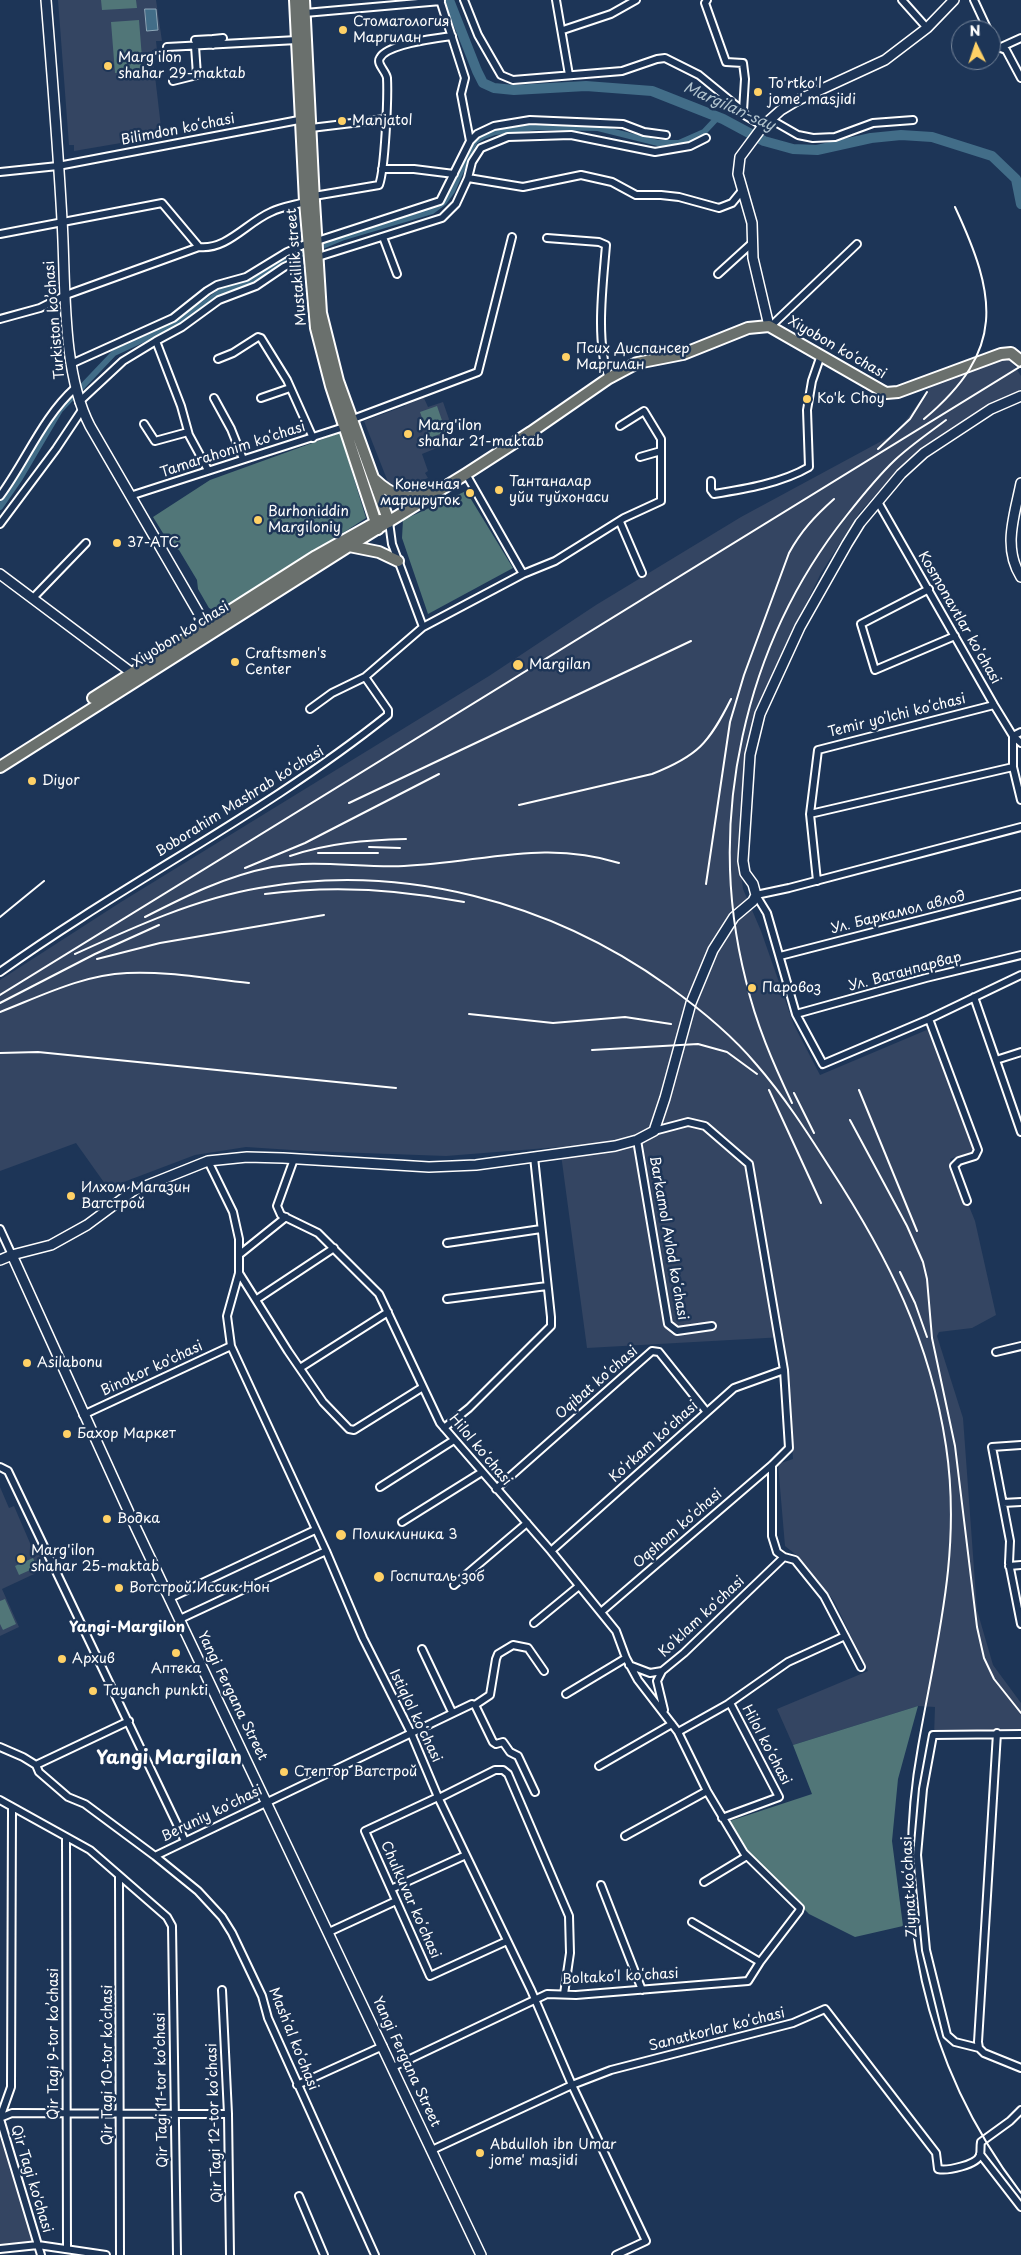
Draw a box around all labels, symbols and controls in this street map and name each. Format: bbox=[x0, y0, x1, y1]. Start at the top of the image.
place label: Стоматология Маргилан bbox=[353, 14, 449, 46]
north arrow bbox=[951, 20, 1001, 70]
text: N bbox=[969, 20, 981, 41]
marker: Стоматология Маргилан bbox=[337, 24, 349, 36]
place label: Marg'ilon shahar 29-maktab bbox=[118, 50, 245, 82]
marker: Marg'ilon shahar 29-maktab bbox=[102, 60, 114, 72]
place label: To'rtko'l jome' masjidi bbox=[768, 76, 856, 108]
water label: Margilan-say bbox=[680, 79, 778, 135]
marker: To'rtko'l jome' masjidi bbox=[752, 86, 764, 98]
street label: Bilimdon koʻchasi bbox=[120, 111, 236, 149]
place label: Manjatol bbox=[352, 113, 412, 129]
marker: Manjatol bbox=[336, 115, 348, 127]
street label: Mustakillik street bbox=[283, 208, 311, 326]
street label: Turkiston ko’chasi bbox=[41, 260, 69, 380]
street label: Xiyobon koʻchasi bbox=[785, 313, 889, 383]
place label: Псих Диспансер Маргилан bbox=[576, 341, 690, 374]
marker: Псих Диспансер Маргилан bbox=[560, 351, 572, 363]
place label: Ko'k Choy bbox=[817, 391, 885, 407]
marker: Ko'k Choy bbox=[801, 393, 813, 405]
place label: Marg'ilon shahar 21-maktab bbox=[418, 418, 544, 451]
street label: Tamarahonim koʻchasi bbox=[158, 419, 308, 481]
marker: Marg'ilon shahar 21-maktab bbox=[402, 428, 414, 440]
place label: Тантаналар уйи туйхонаси bbox=[509, 474, 609, 507]
place label: Конечная маршруток bbox=[380, 477, 460, 510]
marker: Тантаналар уйи туйхонаси bbox=[493, 484, 505, 496]
marker: Конечная маршруток bbox=[464, 487, 476, 499]
place label: Burhoniddin Margiloniy bbox=[268, 504, 349, 536]
marker: Burhoniddin Margiloniy bbox=[252, 514, 264, 526]
place label: 37-АТС bbox=[127, 535, 179, 551]
marker: 37-АТС bbox=[111, 537, 123, 549]
street label: Kosmonavtlar koʻchasi bbox=[914, 549, 1004, 687]
street label: Xiyobon koʻchasi bbox=[130, 599, 232, 671]
place label: Craftsmen's Center bbox=[245, 646, 326, 679]
marker: Craftsmen's Center bbox=[229, 656, 241, 668]
place label: Margilan bbox=[529, 657, 591, 673]
marker: Margilan bbox=[511, 658, 525, 672]
street label: Temir yoʻlchi koʻchasi bbox=[826, 691, 968, 741]
street label: Boborahim Mashrab koʻchasi bbox=[153, 743, 327, 861]
place label: Diyor bbox=[42, 773, 80, 789]
marker: Diyor bbox=[26, 775, 38, 787]
street label: Ул. Баркамол авлод bbox=[829, 888, 967, 938]
street label: Ул. Ватанпарвар bbox=[847, 949, 963, 995]
place label: Паровоз bbox=[762, 980, 821, 996]
marker: Паровоз bbox=[746, 982, 758, 994]
street label: Barkamol Аvlod koʻchasi bbox=[645, 1155, 691, 1321]
place label: Илхом Магазин Ватстрой bbox=[81, 1180, 191, 1212]
marker: Илхом Магазин Ватстрой bbox=[65, 1190, 77, 1202]
street label: Binokor ko'chasi bbox=[98, 1338, 206, 1400]
street label: Oqibat koʻchasi bbox=[552, 1343, 642, 1423]
place label: Asilabonu bbox=[37, 1355, 103, 1371]
marker: Asilabonu bbox=[21, 1357, 33, 1369]
street label: Koʻrkam koʻchasi bbox=[606, 1398, 702, 1486]
street label: Hilol koʻchasi bbox=[445, 1411, 515, 1489]
place label: Бахор Маркет bbox=[77, 1426, 176, 1442]
marker: Бахор Маркет bbox=[61, 1428, 73, 1440]
street label: Oqshom koʻchasi bbox=[630, 1486, 726, 1572]
place label: Водка bbox=[117, 1511, 160, 1527]
marker: Водка bbox=[101, 1513, 113, 1525]
place label: Поликлиника 3 bbox=[352, 1527, 458, 1543]
marker: Поликлиника 3 bbox=[334, 1528, 348, 1542]
place label: Marg'ilon shahar 25-maktab bbox=[31, 1543, 159, 1575]
marker: Marg'ilon shahar 25-maktab bbox=[15, 1553, 27, 1565]
place label: Госпиталь зоб bbox=[390, 1569, 485, 1585]
marker: Госпиталь зоб bbox=[372, 1570, 386, 1584]
street label: Koʻklam koʻchasi bbox=[656, 1573, 748, 1661]
place label: Вотстрой Иссик Нон bbox=[129, 1580, 270, 1596]
marker: Вотстрой Иссик Нон bbox=[113, 1582, 125, 1594]
district label: Yangi-Margilon bbox=[69, 1619, 185, 1637]
street label: Yangi Fergana Street bbox=[193, 1629, 271, 1763]
marker: Аптека bbox=[170, 1647, 182, 1659]
place label: Архив bbox=[72, 1651, 115, 1667]
marker: Архив bbox=[56, 1653, 68, 1665]
place label: Аптека bbox=[151, 1661, 201, 1677]
street label: Istiqlol koʻchasi bbox=[385, 1667, 445, 1765]
place label: Tayanch punkti bbox=[103, 1683, 208, 1699]
marker: Tayanch punkti bbox=[87, 1685, 99, 1697]
street label: Hilol koʻchasi bbox=[738, 1702, 794, 1788]
district label: Yangi Margilan bbox=[96, 1748, 242, 1770]
place label: Стептор Ватстрой bbox=[294, 1764, 417, 1780]
marker: Стептор Ватстрой bbox=[278, 1766, 290, 1778]
street label: Beruniy koʻchasi bbox=[159, 1782, 265, 1846]
street label: Ziynat koʻchasi bbox=[899, 1836, 921, 1938]
street label: Chulkuvar koʻchasi bbox=[377, 1839, 443, 1961]
street label: Boltakoʻl koʻchasi bbox=[561, 1966, 679, 1988]
street label: Qir Tagi 9-tor koʼchasi bbox=[46, 1968, 62, 2120]
street label: Qir Tagi 10-tor koʼchasi bbox=[100, 1985, 116, 2145]
street label: Mashʻal koʻchasi bbox=[265, 1985, 321, 2093]
street label: Yangi Fergana Street bbox=[368, 1994, 444, 2130]
street label: Sanatkorlar koʻchasi bbox=[647, 2005, 787, 2055]
street label: Qir Tagi 11-tor koʼchasi bbox=[152, 2012, 172, 2168]
street label: Qir Tagi 12-tor koʼchasi bbox=[204, 2043, 226, 2203]
street label: Qir Tagi ko'chasi bbox=[7, 2123, 55, 2235]
place label: Abdulloh ibn Umar jome' masjidi bbox=[490, 2137, 616, 2170]
marker: Abdulloh ibn Umar jome' masjidi bbox=[474, 2147, 486, 2159]

